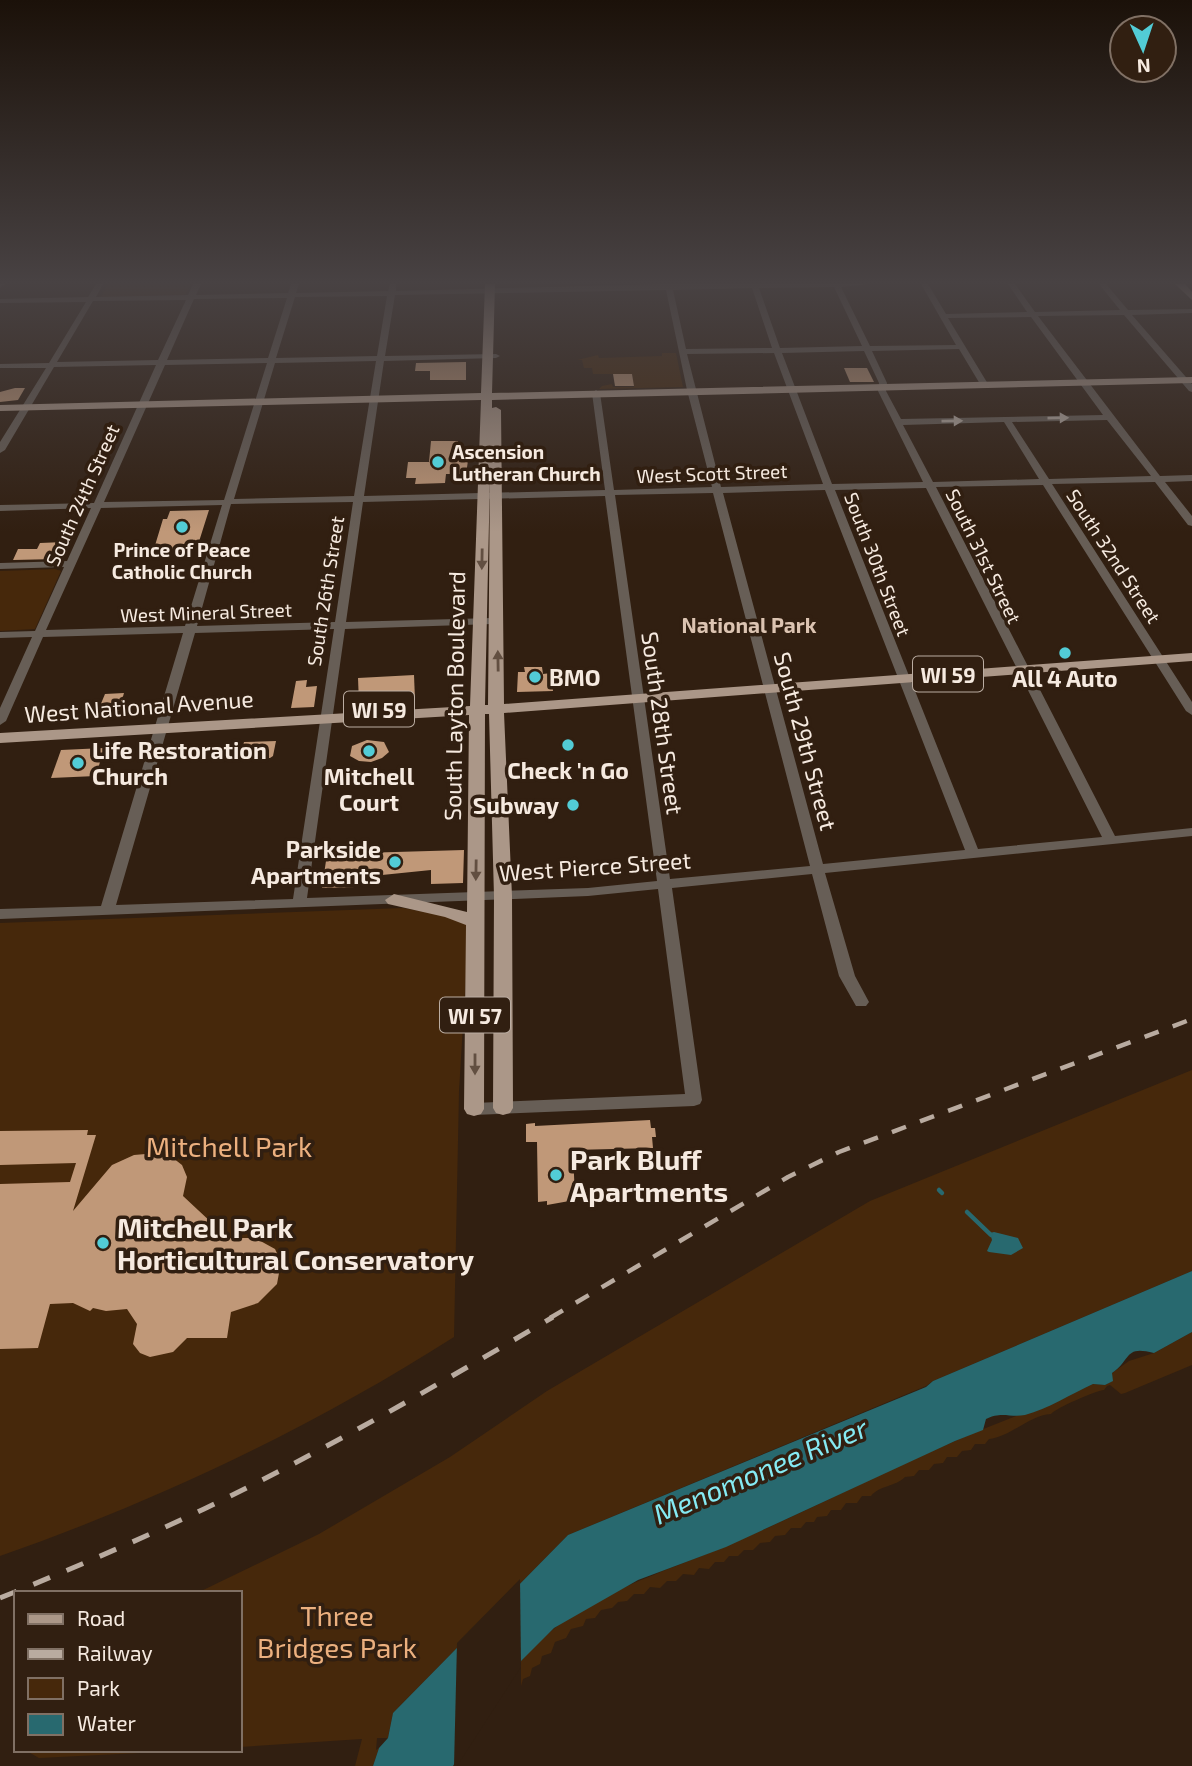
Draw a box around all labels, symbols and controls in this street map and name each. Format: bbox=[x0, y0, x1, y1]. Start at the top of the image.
north arrow bbox=[1108, 14, 1178, 84]
text: N bbox=[1136, 55, 1151, 78]
one-way arrow bbox=[1047, 413, 1069, 424]
one-way arrow bbox=[941, 415, 963, 427]
street label: South 24th Street bbox=[40, 421, 124, 569]
place label: Ascension Lutheran Church bbox=[452, 440, 601, 485]
marker: Ascension Lutheran Church bbox=[430, 454, 446, 470]
street label: West Scott Street bbox=[636, 459, 788, 487]
street label: South 31st Street bbox=[941, 485, 1027, 627]
street label: South 32nd Street bbox=[1062, 485, 1166, 627]
street label: South 30th Street bbox=[840, 489, 916, 639]
street label: South 26th Street bbox=[302, 514, 348, 668]
marker: Prince of Peace Catholic Church bbox=[174, 519, 190, 535]
place label: Prince of Peace Catholic Church bbox=[112, 538, 252, 583]
one-way arrow bbox=[476, 548, 488, 570]
street label: South Layton Boulevard bbox=[438, 571, 470, 821]
street label: West Mineral Street bbox=[120, 598, 292, 626]
district label: National Park bbox=[681, 612, 817, 637]
street label: South 28th Street bbox=[636, 630, 690, 816]
marker: All 4 Auto bbox=[1057, 645, 1073, 661]
one-way arrow bbox=[492, 649, 504, 671]
street label: South 29th Street bbox=[769, 649, 843, 834]
road number: WI 59 bbox=[913, 656, 983, 692]
place label: BMO bbox=[549, 663, 601, 691]
place label: All 4 Auto bbox=[1012, 664, 1118, 692]
marker: BMO bbox=[527, 669, 543, 685]
street label: West National Avenue bbox=[24, 684, 254, 728]
road number: WI 59 bbox=[344, 692, 414, 726]
place label: Life Restoration Church bbox=[92, 736, 267, 790]
marker: Check 'n Go bbox=[560, 737, 576, 753]
marker: Mitchell Court bbox=[361, 743, 377, 759]
marker: Life Restoration Church bbox=[70, 755, 86, 771]
place label: Check 'n Go bbox=[507, 756, 629, 784]
place label: Mitchell Court bbox=[324, 762, 415, 816]
place label: Subway bbox=[473, 791, 559, 819]
marker: Subway bbox=[565, 797, 581, 813]
place label: Parkside Apartments bbox=[251, 835, 381, 889]
street label: West Pierce Street bbox=[498, 845, 692, 887]
marker: Parkside Apartments bbox=[387, 854, 403, 870]
one-way arrow bbox=[470, 859, 482, 881]
road number: WI 57 bbox=[440, 998, 510, 1032]
one-way arrow bbox=[469, 1053, 481, 1075]
park label: Mitchell Park bbox=[146, 1129, 312, 1163]
place label: Park Bluff Apartments bbox=[570, 1142, 728, 1208]
marker: Park Bluff Apartments bbox=[548, 1167, 564, 1183]
place label: Mitchell Park Horticultural Conservatory bbox=[117, 1210, 474, 1276]
marker: Mitchell Park Horticultural Conservatory bbox=[95, 1235, 111, 1251]
water label: Menomonee River bbox=[648, 1409, 873, 1530]
legend bbox=[14, 1591, 242, 1752]
park label: Three Bridges Park bbox=[257, 1598, 417, 1664]
text: Road bbox=[77, 1605, 125, 1630]
text: Railway bbox=[77, 1640, 153, 1665]
text: Park bbox=[77, 1675, 120, 1700]
text: Water bbox=[77, 1710, 136, 1735]

